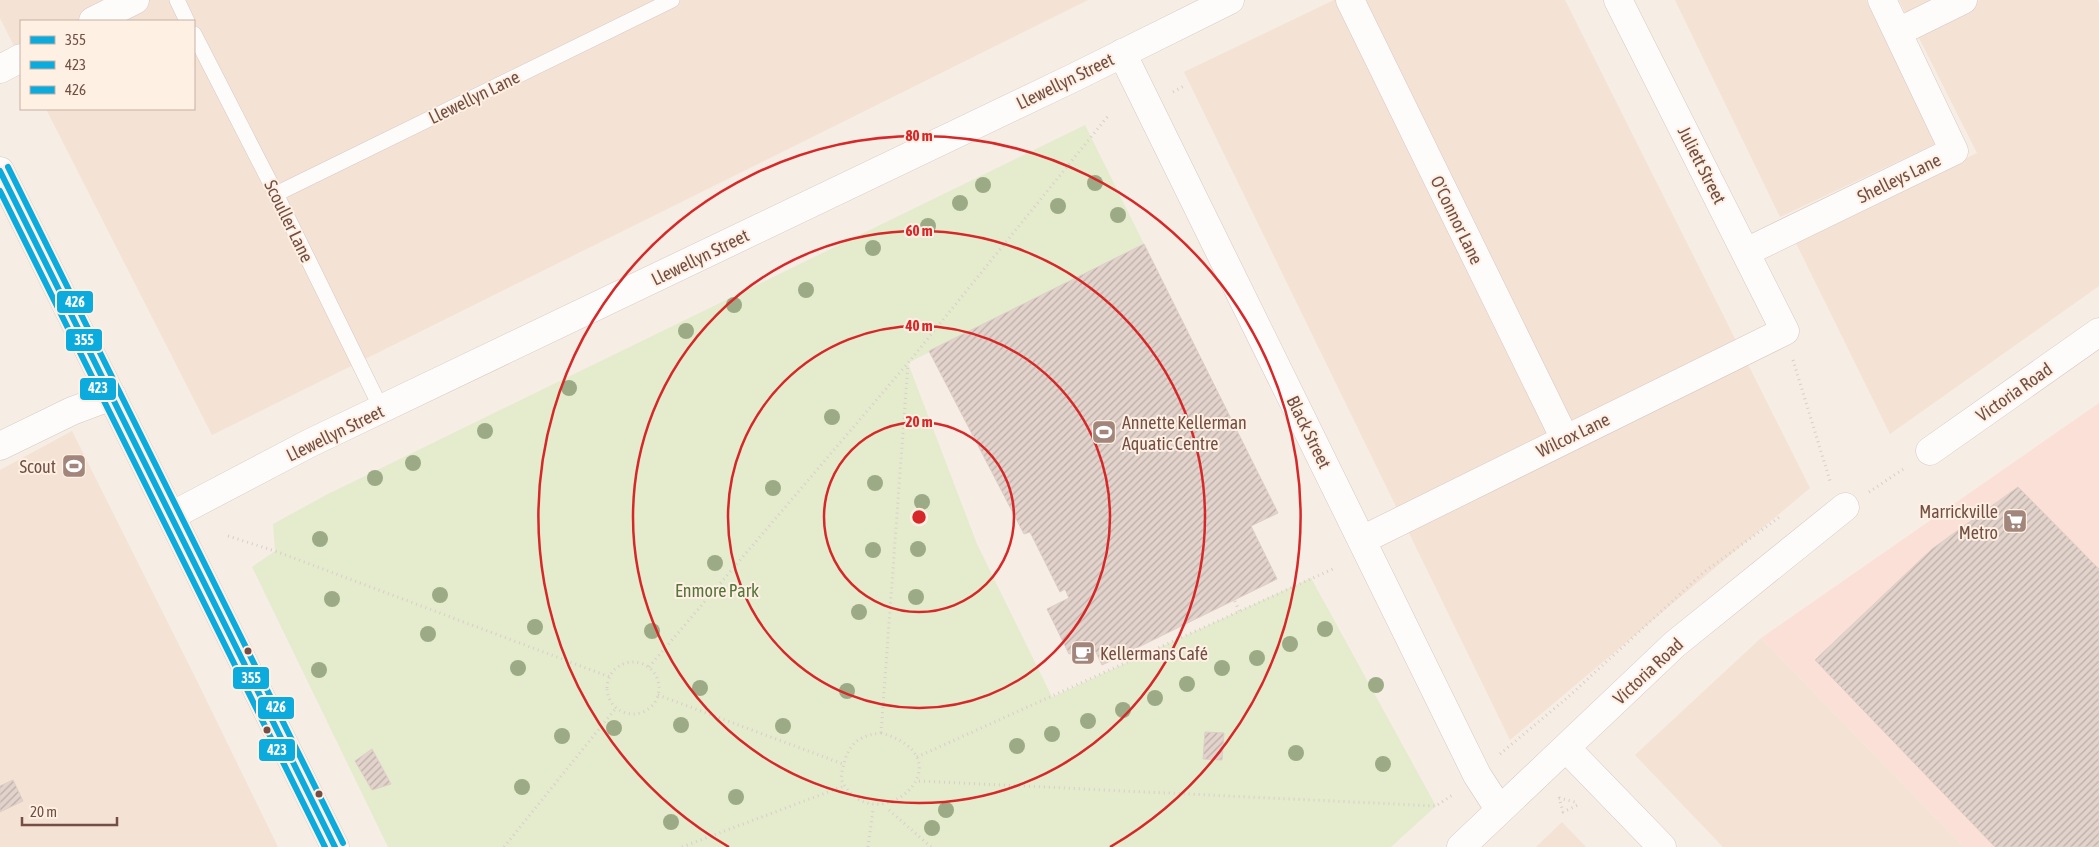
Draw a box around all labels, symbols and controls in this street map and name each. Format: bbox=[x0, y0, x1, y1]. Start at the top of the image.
legend bbox=[20, 20, 195, 110]
text: 355 bbox=[65, 31, 86, 48]
street label: Llewellyn Street bbox=[1013, 48, 1117, 114]
text: 423 bbox=[65, 56, 86, 73]
street label: Llewellyn Lane bbox=[425, 66, 523, 128]
text: 426 bbox=[65, 81, 86, 98]
street label: Juliett Street bbox=[1674, 123, 1730, 207]
text: 80 m bbox=[906, 127, 933, 144]
street label: Shelleys Lane bbox=[1854, 149, 1944, 207]
street label: O'Connor Lane bbox=[1427, 172, 1487, 268]
street label: Scouller Lane bbox=[260, 176, 318, 266]
text: 60 m bbox=[906, 222, 933, 239]
street label: Llewellyn Street bbox=[648, 224, 752, 290]
line badge: 426 bbox=[56, 290, 94, 314]
text: 426 bbox=[64, 294, 85, 310]
text: 40 m bbox=[905, 317, 933, 334]
line badge: 355 bbox=[65, 328, 103, 352]
text: 355 bbox=[74, 332, 94, 348]
street label: Victoria Road bbox=[1972, 358, 2056, 426]
line badge: 423 bbox=[79, 377, 117, 401]
text: 423 bbox=[87, 380, 108, 396]
street label: Black Street bbox=[1282, 392, 1336, 472]
street label: Llewellyn Street bbox=[283, 400, 387, 466]
street label: Wilcox Lane bbox=[1533, 408, 1613, 462]
place label: Annette Kellerman Aquatic Centre bbox=[1122, 412, 1247, 454]
text: 20 m bbox=[906, 413, 933, 430]
sports icon: Annette Kellerman Aquatic Centre bbox=[1091, 419, 1117, 445]
sports icon: Scout bbox=[61, 453, 87, 479]
place label: Scout bbox=[19, 456, 56, 477]
place label: Marrickville Metro bbox=[1919, 501, 1998, 543]
centre of rings bbox=[910, 508, 928, 526]
supermarket icon: Marrickville Metro bbox=[2002, 508, 2028, 534]
park label: Enmore Park bbox=[675, 580, 759, 601]
street label: Victoria Road bbox=[1609, 633, 1687, 709]
cafe icon: Kellermans Café bbox=[1070, 640, 1096, 666]
place label: Kellermans Café bbox=[1100, 643, 1208, 664]
unlabelled marker bbox=[243, 646, 253, 656]
line badge: 355 bbox=[232, 666, 270, 690]
text: 355 bbox=[241, 670, 261, 686]
line badge: 426 bbox=[257, 696, 295, 720]
text: 426 bbox=[265, 699, 286, 715]
unlabelled marker bbox=[262, 725, 272, 735]
line badge: 423 bbox=[258, 738, 296, 762]
text: 423 bbox=[266, 742, 287, 758]
unlabelled marker bbox=[314, 789, 324, 799]
scale bar bbox=[22, 794, 118, 826]
text: 20 m bbox=[30, 803, 57, 820]

